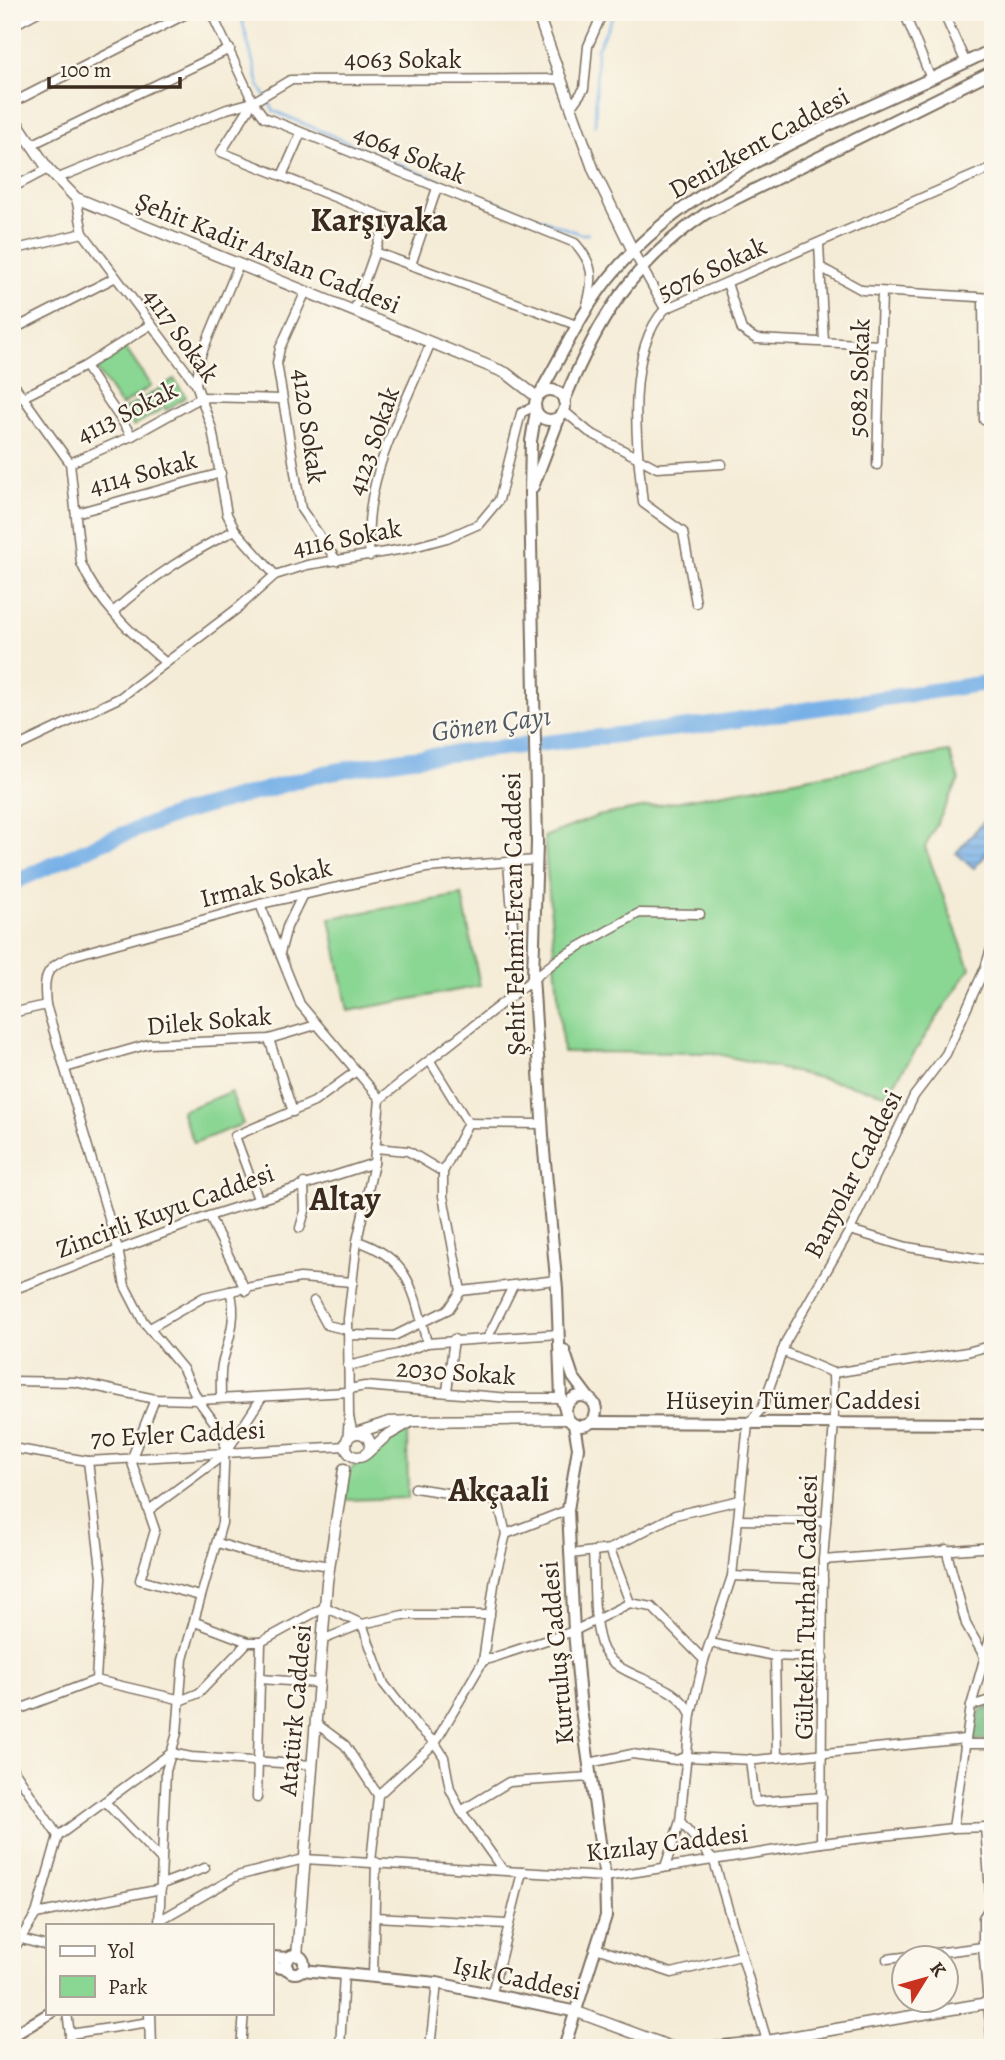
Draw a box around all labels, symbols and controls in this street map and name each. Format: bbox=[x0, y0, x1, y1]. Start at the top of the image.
street label: 4063 Sokak bbox=[344, 42, 462, 77]
scale bar bbox=[49, 46, 180, 90]
text: 100 m bbox=[60, 56, 111, 84]
street label: Denizkent Caddesi bbox=[663, 79, 855, 207]
street label: 4064 Sokak bbox=[349, 116, 471, 192]
street label: Şehit Kadir Arslan Caddesi bbox=[130, 184, 406, 322]
district label: Karşıyaka bbox=[310, 197, 448, 242]
street label: 5076 Sokak bbox=[652, 228, 772, 310]
street label: 4117 Sokak bbox=[135, 281, 227, 390]
street label: 5082 Sokak bbox=[839, 318, 879, 438]
street label: 4120 Sokak bbox=[284, 366, 334, 486]
street label: 4113 Sokak bbox=[70, 372, 184, 452]
street label: 4123 Sokak bbox=[338, 382, 408, 500]
street label: 4114 Sokak bbox=[85, 442, 201, 504]
street label: 4116 Sokak bbox=[289, 510, 405, 566]
water label: Gönen Çayı bbox=[429, 697, 553, 751]
street label: Şehit Fehmi Ercan Caddesi bbox=[494, 772, 534, 1056]
street label: Irmak Sokak bbox=[196, 850, 336, 916]
street label: Dilek Sokak bbox=[145, 998, 273, 1044]
street label: Banyolar Caddesi bbox=[795, 1084, 911, 1264]
street label: Zincirli Kuyu Caddesi bbox=[51, 1155, 279, 1267]
district label: Altay bbox=[309, 1176, 381, 1221]
street label: 2030 Sokak bbox=[395, 1350, 517, 1394]
street label: Hüseyin Tümer Caddesi bbox=[665, 1383, 921, 1418]
street label: 70 Evler Caddesi bbox=[90, 1412, 266, 1456]
district label: Akçaali bbox=[447, 1467, 550, 1512]
street label: Gültekin Turhan Caddesi bbox=[786, 1474, 826, 1740]
street label: Kurtuluş Caddesi bbox=[532, 1560, 582, 1746]
street label: Atatürk Caddesi bbox=[270, 1623, 320, 1798]
street label: Kızılay Caddesi bbox=[584, 1816, 750, 1870]
legend bbox=[46, 1924, 273, 2014]
text: Yol bbox=[107, 1937, 134, 1965]
north arrow bbox=[890, 1944, 960, 2014]
street label: Işık Caddesi bbox=[450, 1947, 584, 2009]
text: K bbox=[924, 1957, 952, 1983]
text: Park bbox=[108, 1973, 148, 2001]

